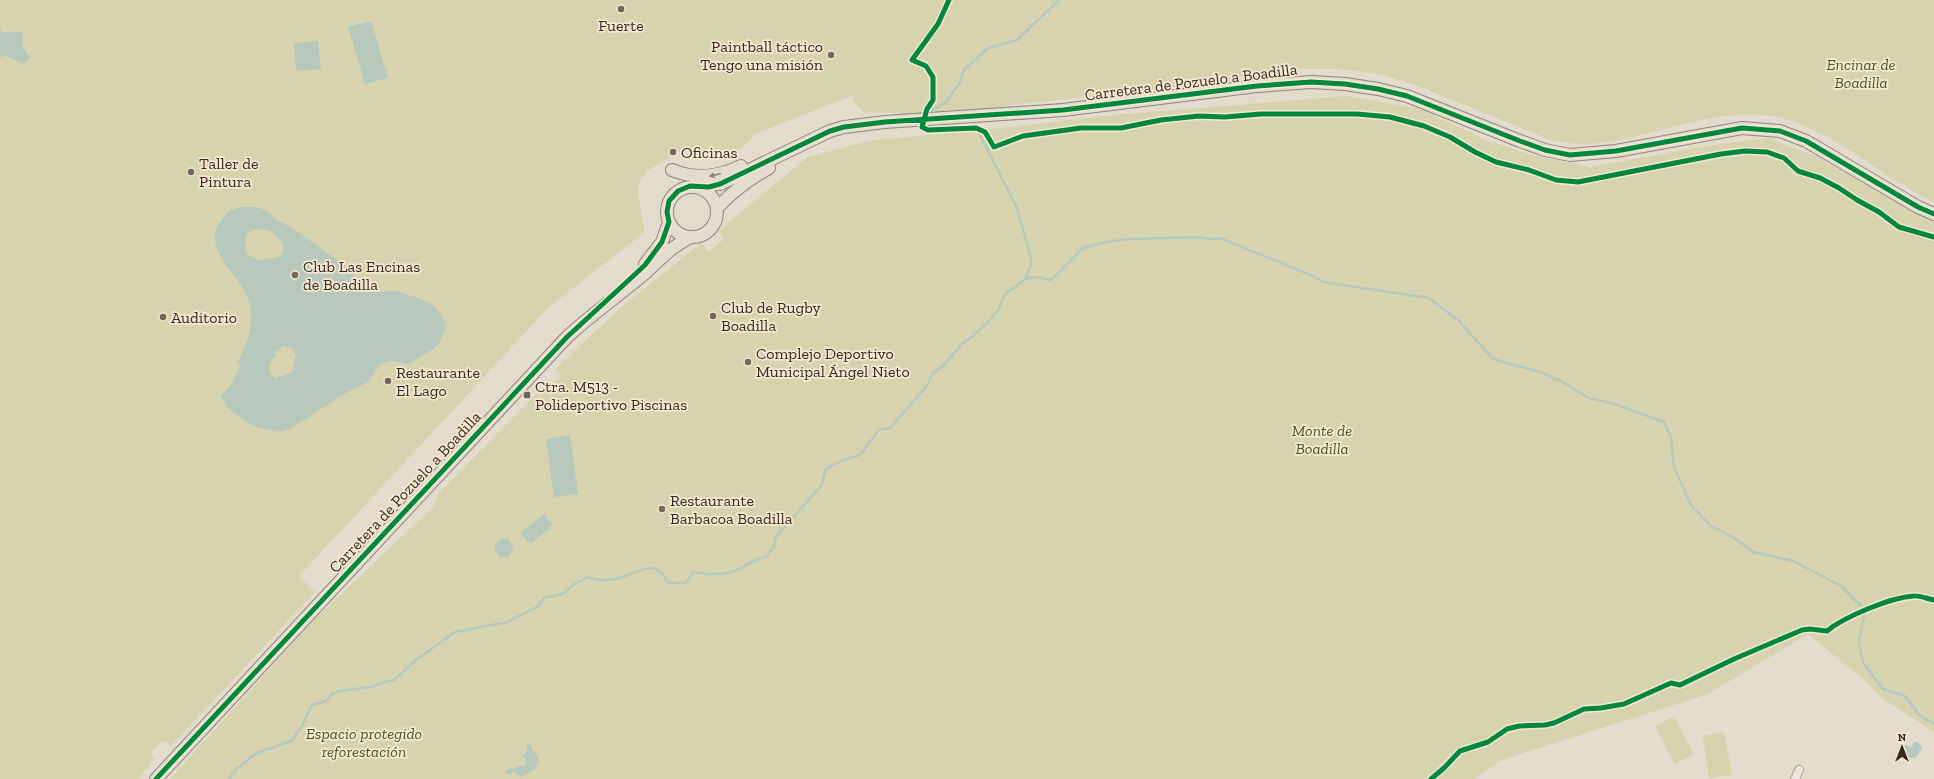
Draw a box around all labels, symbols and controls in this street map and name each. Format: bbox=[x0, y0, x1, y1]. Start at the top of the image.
marker: Fuerte bbox=[616, 4, 626, 14]
place label: Fuerte bbox=[598, 16, 644, 35]
place label: Paintball táctico Tengo una misión bbox=[700, 37, 824, 74]
marker: Paintball táctico Tengo una misión bbox=[826, 50, 836, 60]
park label: Encinar de Boadilla bbox=[1826, 55, 1896, 92]
street label: Carretera de Pozuelo a Boadilla bbox=[1084, 59, 1299, 104]
place label: Oficinas bbox=[681, 143, 738, 162]
marker: Oficinas bbox=[668, 147, 678, 157]
place label: Taller de Pintura bbox=[199, 154, 259, 191]
marker: Taller de Pintura bbox=[186, 167, 196, 177]
one-way arrow bbox=[709, 172, 721, 178]
place label: Club Las Encinas de Boadilla bbox=[303, 257, 420, 294]
marker: Club Las Encinas de Boadilla bbox=[290, 270, 300, 280]
place label: Club de Rugby Boadilla bbox=[721, 298, 822, 335]
place label: Auditorio bbox=[171, 308, 237, 327]
marker: Club de Rugby Boadilla bbox=[708, 311, 718, 321]
marker: Auditorio bbox=[158, 312, 168, 322]
place label: Complejo Deportivo Municipal Ángel Nieto bbox=[756, 344, 910, 381]
marker: Complejo Deportivo Municipal Ángel Nieto bbox=[743, 357, 753, 367]
place label: Restaurante El Lago bbox=[396, 363, 480, 400]
marker: Restaurante El Lago bbox=[383, 376, 393, 386]
place label: Ctra. M513 - Polideportivo Piscinas bbox=[535, 377, 687, 414]
marker: Ctra. M513 - Polideportivo Piscinas bbox=[522, 390, 532, 400]
street label: Carretera de Pozuelo a Boadilla bbox=[325, 407, 485, 577]
park label: Monte de Boadilla bbox=[1292, 421, 1352, 458]
place label: Restaurante Barbacoa Boadilla bbox=[670, 491, 793, 528]
marker: Restaurante Barbacoa Boadilla bbox=[657, 504, 667, 514]
park label: Espacio protegido reforestación bbox=[306, 724, 422, 761]
north arrow bbox=[1882, 727, 1922, 767]
text: N bbox=[1898, 731, 1907, 744]

